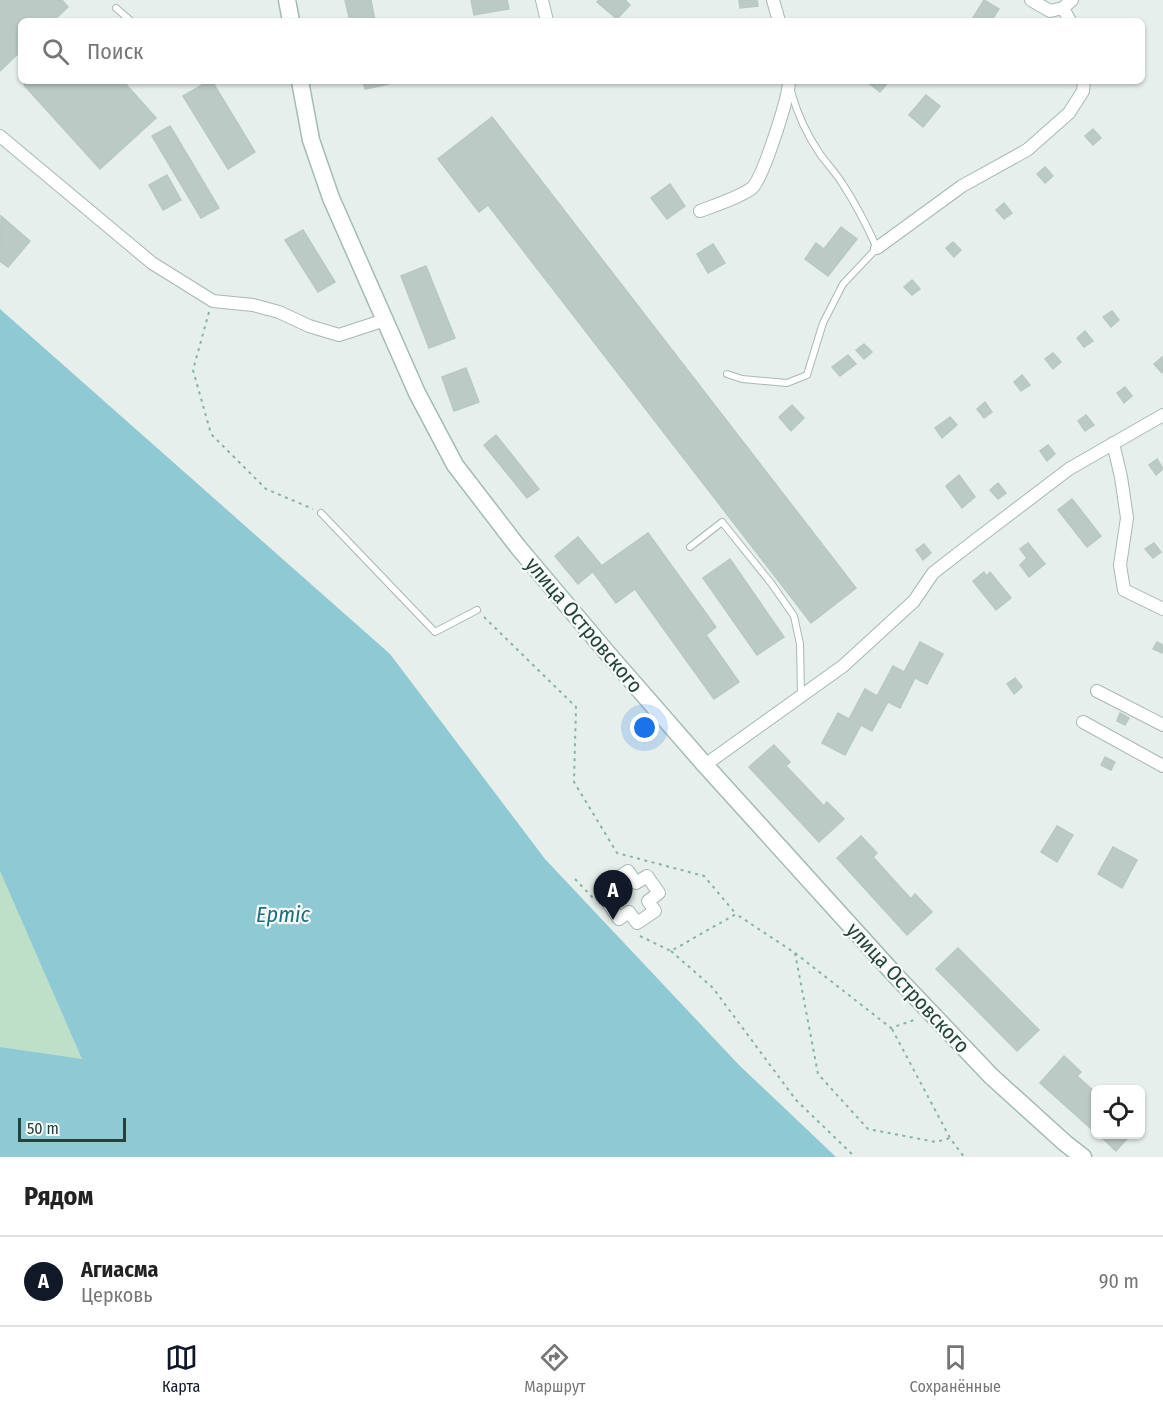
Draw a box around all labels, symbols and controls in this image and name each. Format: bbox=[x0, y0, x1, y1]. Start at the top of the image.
search box bbox=[18, 18, 1145, 84]
icon: search bbox=[39, 35, 72, 68]
text: Поиск bbox=[87, 38, 143, 65]
street label: улица Островского bbox=[520, 552, 648, 698]
your location bbox=[630, 713, 659, 742]
pin: A bbox=[594, 870, 632, 920]
water label: Ертіс bbox=[256, 901, 310, 928]
street label: улица Островского bbox=[841, 917, 975, 1059]
map controls bbox=[1091, 1085, 1145, 1139]
button: locate bbox=[1091, 1085, 1145, 1139]
scale bar bbox=[18, 1115, 126, 1142]
text: 50 m bbox=[27, 1119, 59, 1138]
text: Рядом bbox=[24, 1181, 93, 1212]
text: Агиасма bbox=[81, 1256, 158, 1283]
text: A bbox=[38, 1269, 49, 1293]
text: 90 m bbox=[1099, 1269, 1139, 1293]
text: Церковь bbox=[81, 1283, 153, 1307]
tab: Карта bbox=[162, 1341, 200, 1396]
tab: Маршрут bbox=[524, 1341, 586, 1396]
tab: Сохранённые bbox=[910, 1341, 1001, 1396]

